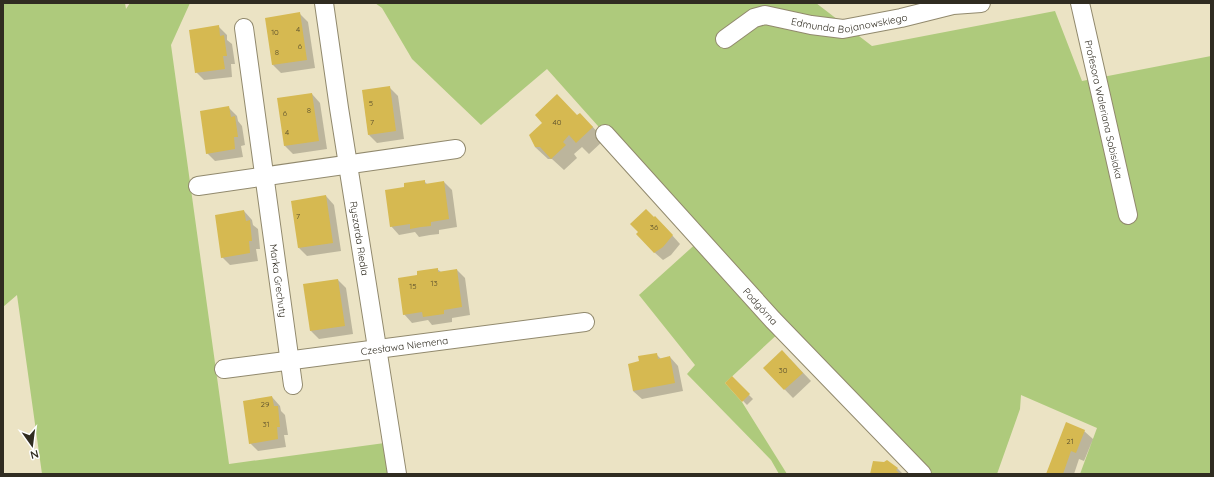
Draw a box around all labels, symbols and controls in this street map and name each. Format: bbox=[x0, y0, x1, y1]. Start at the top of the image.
street label: Edmunda Bojanowskiego bbox=[790, 10, 909, 36]
house number: 4 bbox=[296, 24, 300, 34]
house number: 10 bbox=[271, 27, 279, 37]
street label: Profesora Waleriana Sobisiaka bbox=[1082, 39, 1126, 180]
house number: 6 bbox=[298, 41, 303, 51]
house number: 8 bbox=[275, 47, 279, 57]
house number: 5 bbox=[369, 98, 373, 108]
house number: 8 bbox=[307, 105, 311, 115]
house number: 6 bbox=[283, 108, 288, 118]
house number: 7 bbox=[370, 117, 374, 127]
house number: 40 bbox=[553, 117, 562, 127]
house number: 4 bbox=[285, 127, 289, 137]
street label: Ryszarda Riedla bbox=[347, 200, 372, 277]
house number: 7 bbox=[296, 211, 300, 221]
house number: 36 bbox=[650, 222, 659, 232]
street label: Marka Grechuty bbox=[267, 243, 290, 318]
house number: 13 bbox=[430, 278, 438, 288]
house number: 15 bbox=[409, 281, 417, 291]
street label: Podgórna bbox=[740, 285, 781, 328]
street label: Czesława Niemena bbox=[360, 333, 449, 358]
house number: 30 bbox=[779, 365, 788, 375]
house number: 29 bbox=[261, 399, 270, 409]
house number: 31 bbox=[262, 419, 270, 429]
north arrow bbox=[12, 425, 52, 465]
house number: 21 bbox=[1066, 436, 1074, 446]
text: N bbox=[29, 447, 40, 462]

